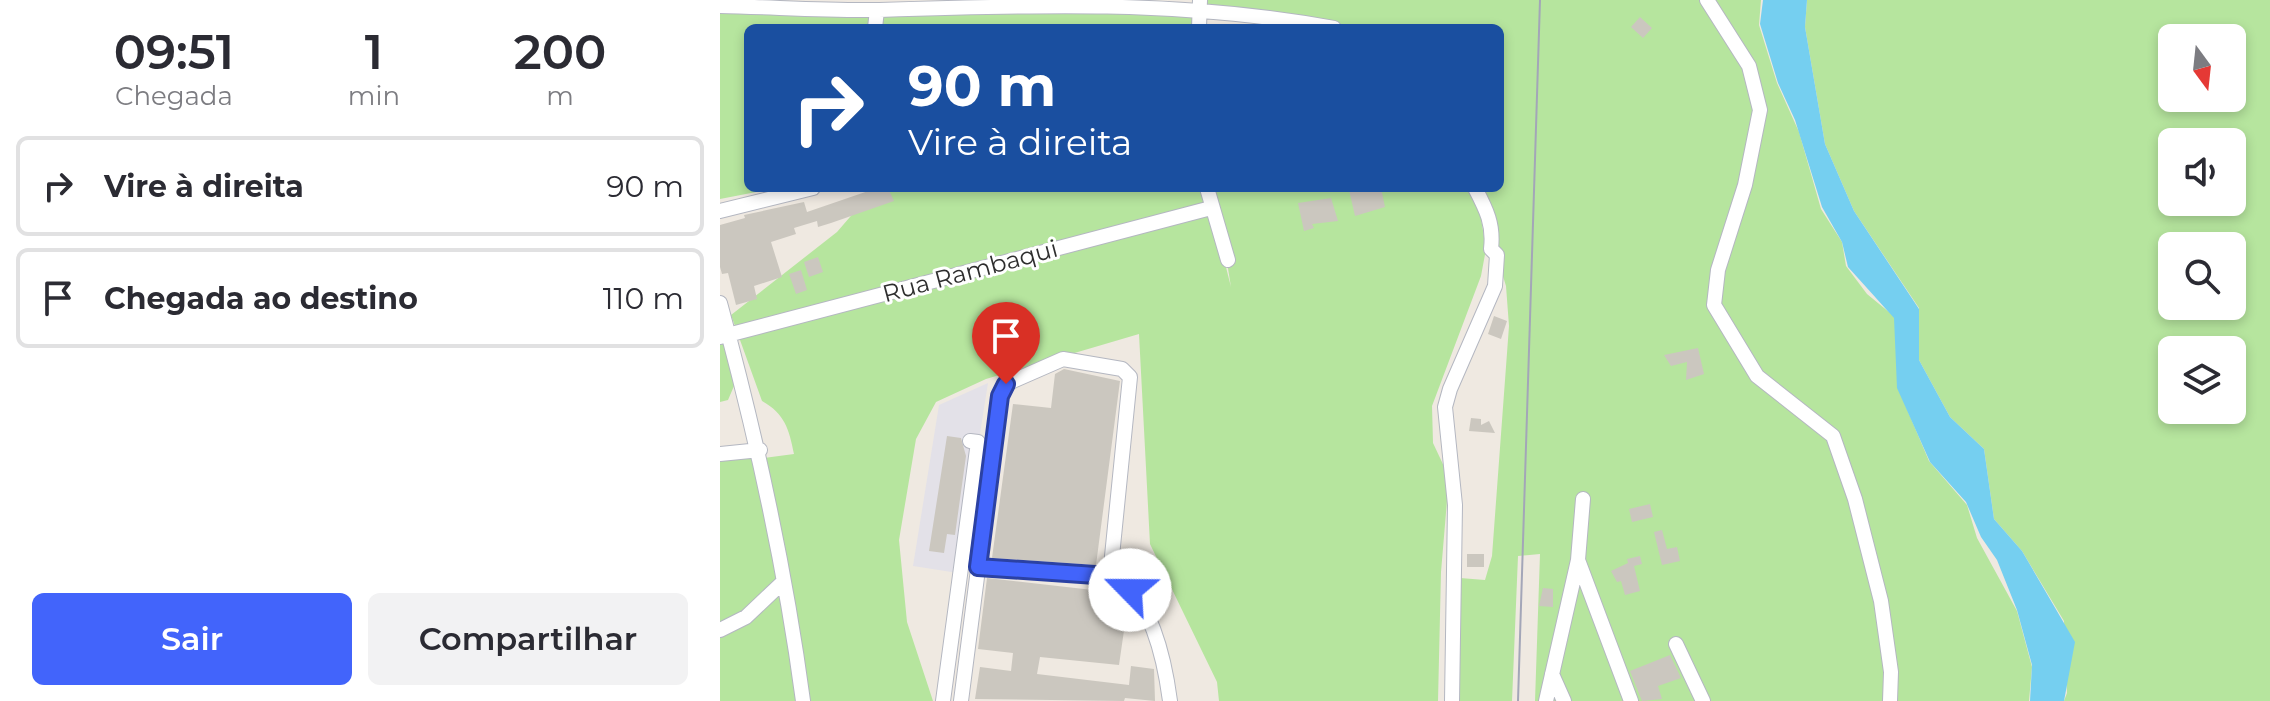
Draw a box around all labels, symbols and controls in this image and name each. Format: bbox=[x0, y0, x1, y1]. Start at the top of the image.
text: 09:51 bbox=[114, 23, 234, 81]
text: 1 bbox=[365, 23, 383, 81]
text: 200 bbox=[514, 23, 606, 81]
north arrow bbox=[2158, 24, 2246, 112]
map controls bbox=[2158, 24, 2246, 424]
text: 90 m bbox=[908, 52, 1056, 120]
icon: right bbox=[776, 56, 880, 160]
text: Chegada bbox=[115, 80, 233, 112]
text: min bbox=[348, 80, 400, 112]
text: m bbox=[546, 80, 574, 112]
text: Vire à direita bbox=[908, 120, 1132, 164]
button: sound bbox=[2158, 128, 2246, 216]
icon: right bbox=[36, 164, 80, 208]
text: Vire à direita bbox=[104, 168, 304, 205]
text: 90 m bbox=[606, 168, 684, 205]
button: search bbox=[2158, 232, 2246, 320]
street label: Rua Rambaqui bbox=[879, 234, 1061, 308]
icon: arrive bbox=[36, 276, 80, 320]
text: Chegada ao destino bbox=[104, 280, 418, 317]
text: 110 m bbox=[603, 280, 684, 317]
pin bbox=[972, 302, 1040, 384]
icon: arrive bbox=[984, 314, 1028, 358]
button: layers bbox=[2158, 336, 2246, 424]
position arrow bbox=[1088, 548, 1172, 632]
button: Sair bbox=[32, 593, 352, 685]
button: Compartilhar bbox=[368, 593, 688, 685]

